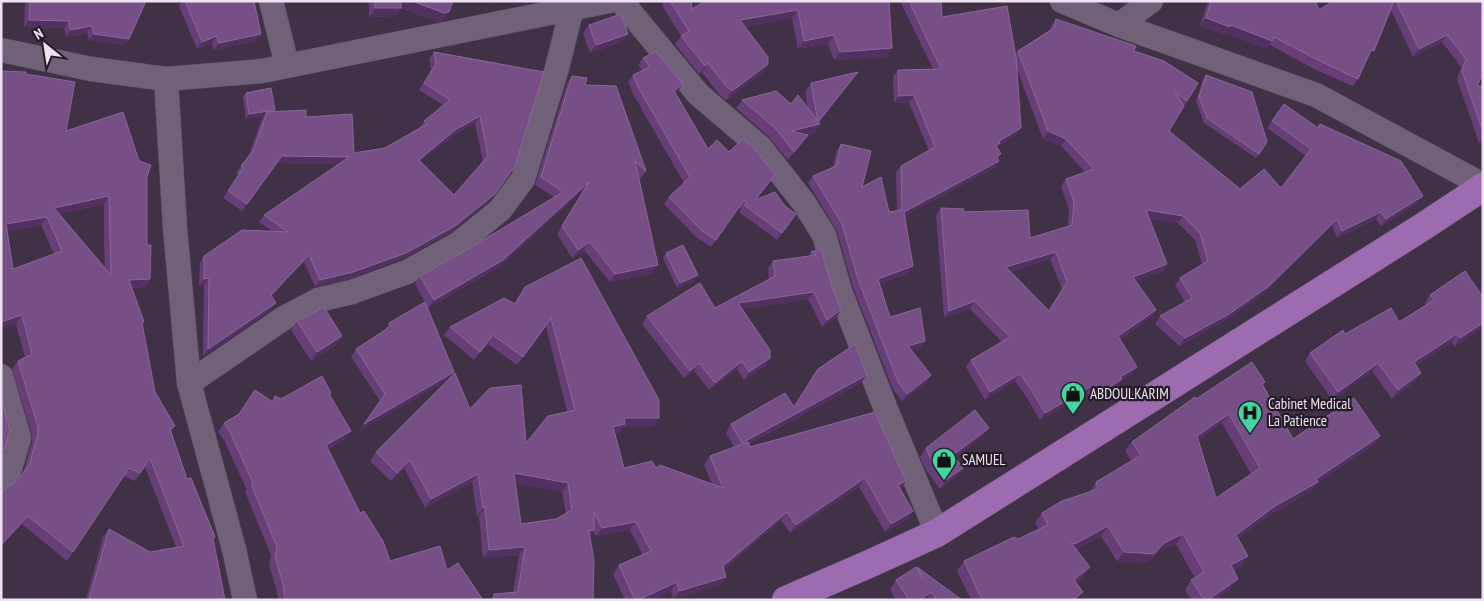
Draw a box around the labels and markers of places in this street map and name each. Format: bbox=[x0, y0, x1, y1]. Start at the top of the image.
shop icon: ABDOULKARIM bbox=[1060, 381, 1086, 415]
place label: ABDOULKARIM bbox=[1090, 384, 1169, 403]
place label: Cabinet Medical La Patience bbox=[1268, 394, 1351, 430]
hospital icon: Cabinet Medical La Patience bbox=[1237, 400, 1263, 434]
shop icon: SAMUEL bbox=[931, 447, 957, 481]
place label: SAMUEL bbox=[962, 450, 1006, 469]

